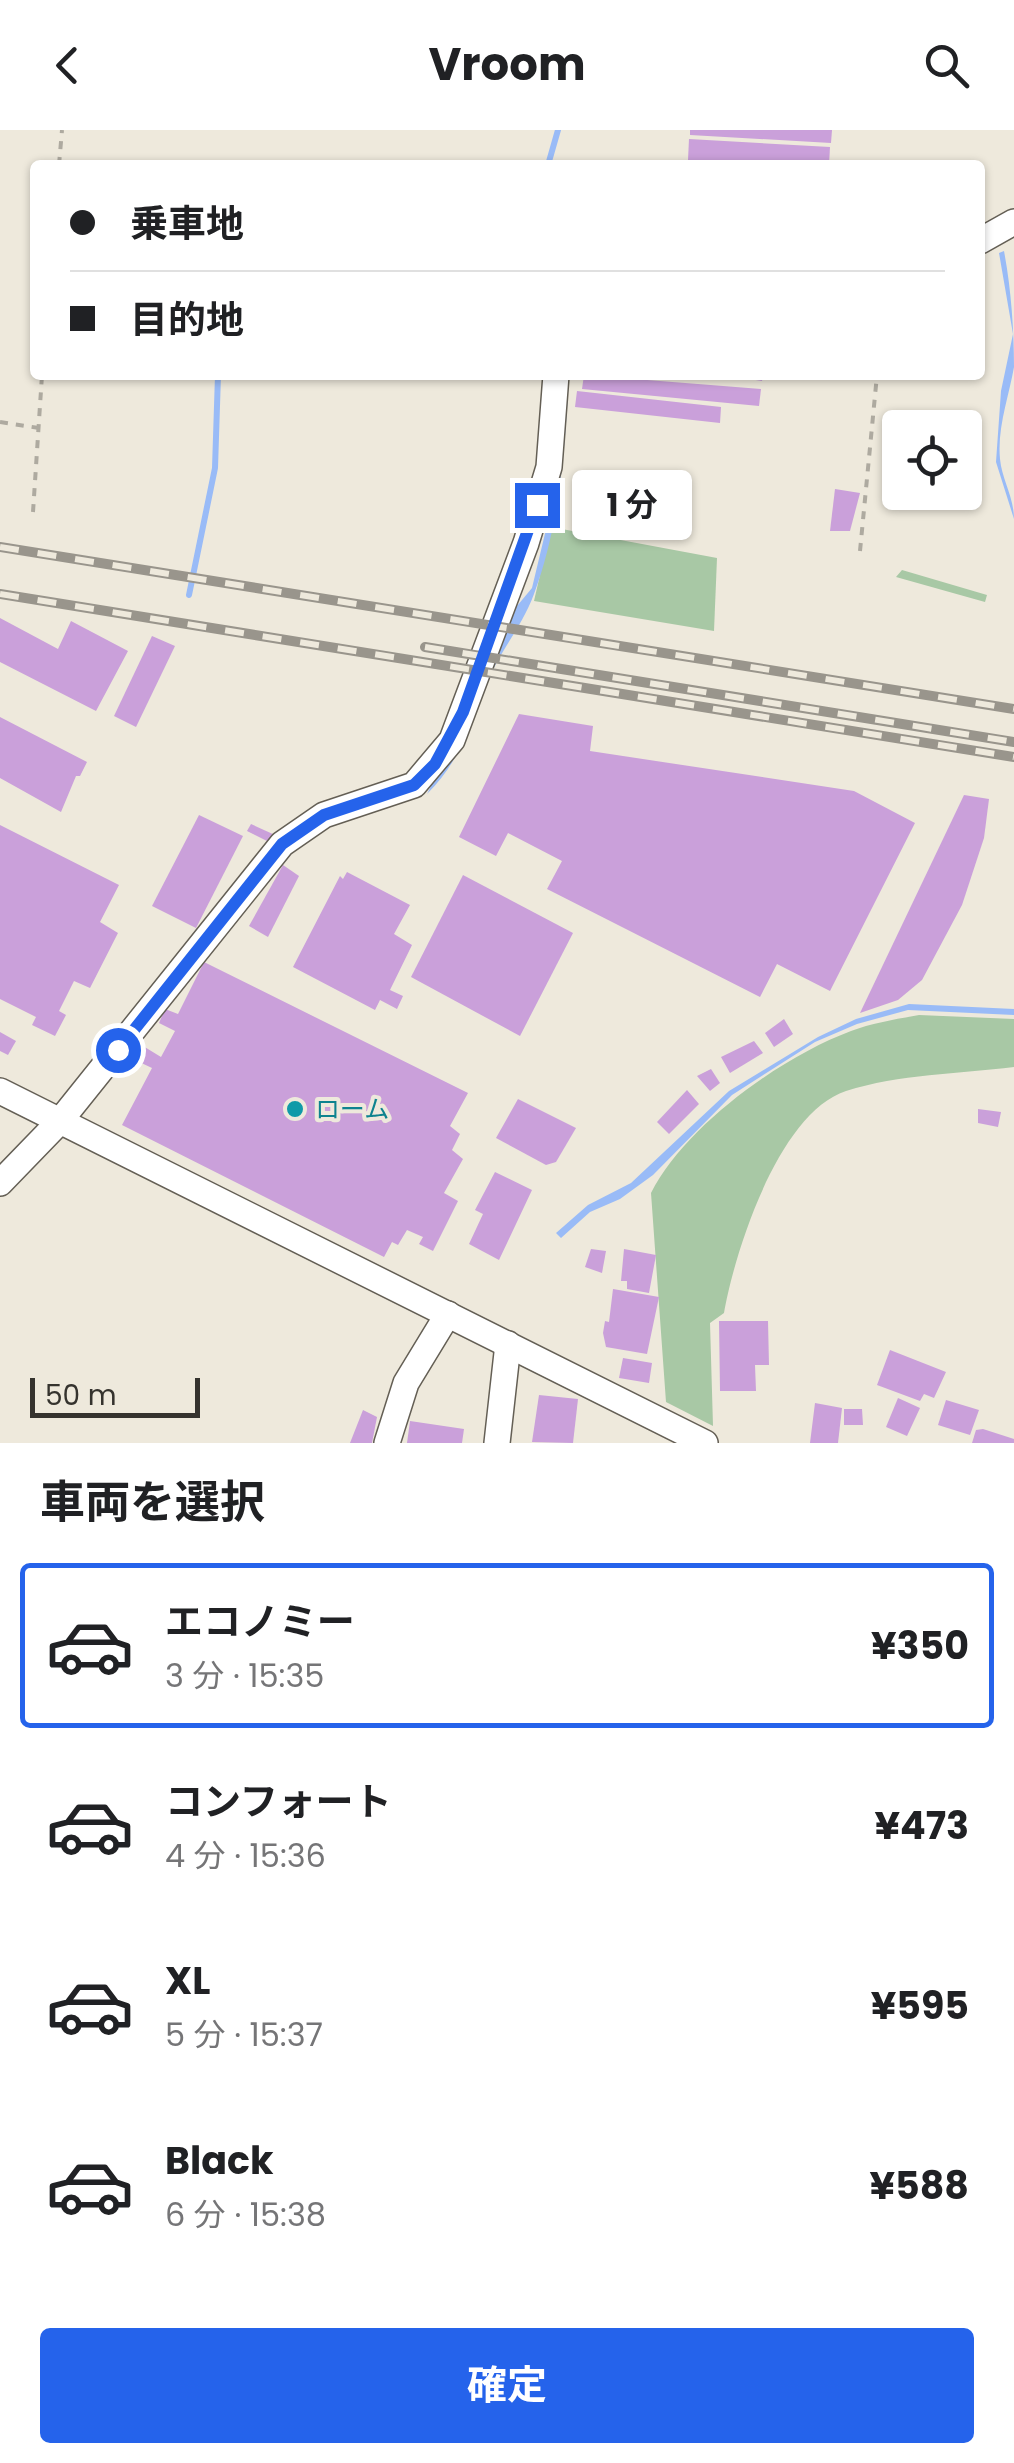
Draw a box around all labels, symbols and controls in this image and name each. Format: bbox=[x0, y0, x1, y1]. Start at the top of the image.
text: Vroom bbox=[428, 33, 586, 96]
icon: back bbox=[40, 38, 95, 93]
icon: search bbox=[919, 38, 974, 93]
text: 乗車地 bbox=[130, 197, 244, 250]
text: 目的地 bbox=[130, 293, 244, 346]
map controls bbox=[882, 410, 982, 510]
button: locate bbox=[882, 410, 982, 510]
callout: 1 分 bbox=[572, 470, 692, 540]
text: 1 分 bbox=[607, 482, 657, 527]
route end bbox=[515, 483, 560, 528]
route start bbox=[96, 1028, 141, 1073]
place label: ローム bbox=[315, 1092, 389, 1127]
marker: ローム bbox=[284, 1098, 306, 1120]
scale bar bbox=[30, 1373, 200, 1418]
text: 50 m bbox=[45, 1376, 116, 1415]
text: 車両を選択 bbox=[40, 1471, 265, 1534]
text: エコノミー bbox=[165, 1595, 355, 1648]
icon: car bbox=[45, 1601, 135, 1691]
text: ¥350 bbox=[871, 1619, 969, 1672]
text: 3 分 · 15:35 bbox=[165, 1653, 324, 1698]
text: コンフォート bbox=[165, 1775, 392, 1828]
icon: car bbox=[45, 1781, 135, 1871]
text: ¥473 bbox=[874, 1799, 969, 1852]
text: 4 分 · 15:36 bbox=[165, 1833, 326, 1878]
text: XL bbox=[165, 1954, 210, 2007]
icon: car bbox=[45, 1961, 135, 2051]
text: ¥595 bbox=[871, 1979, 969, 2032]
text: 5 分 · 15:37 bbox=[165, 2012, 323, 2057]
text: Black bbox=[165, 2134, 274, 2187]
icon: car bbox=[45, 2141, 135, 2231]
text: ¥588 bbox=[870, 2159, 969, 2212]
text: 6 分 · 15:38 bbox=[165, 2192, 326, 2237]
button: 確定 bbox=[40, 2328, 974, 2443]

